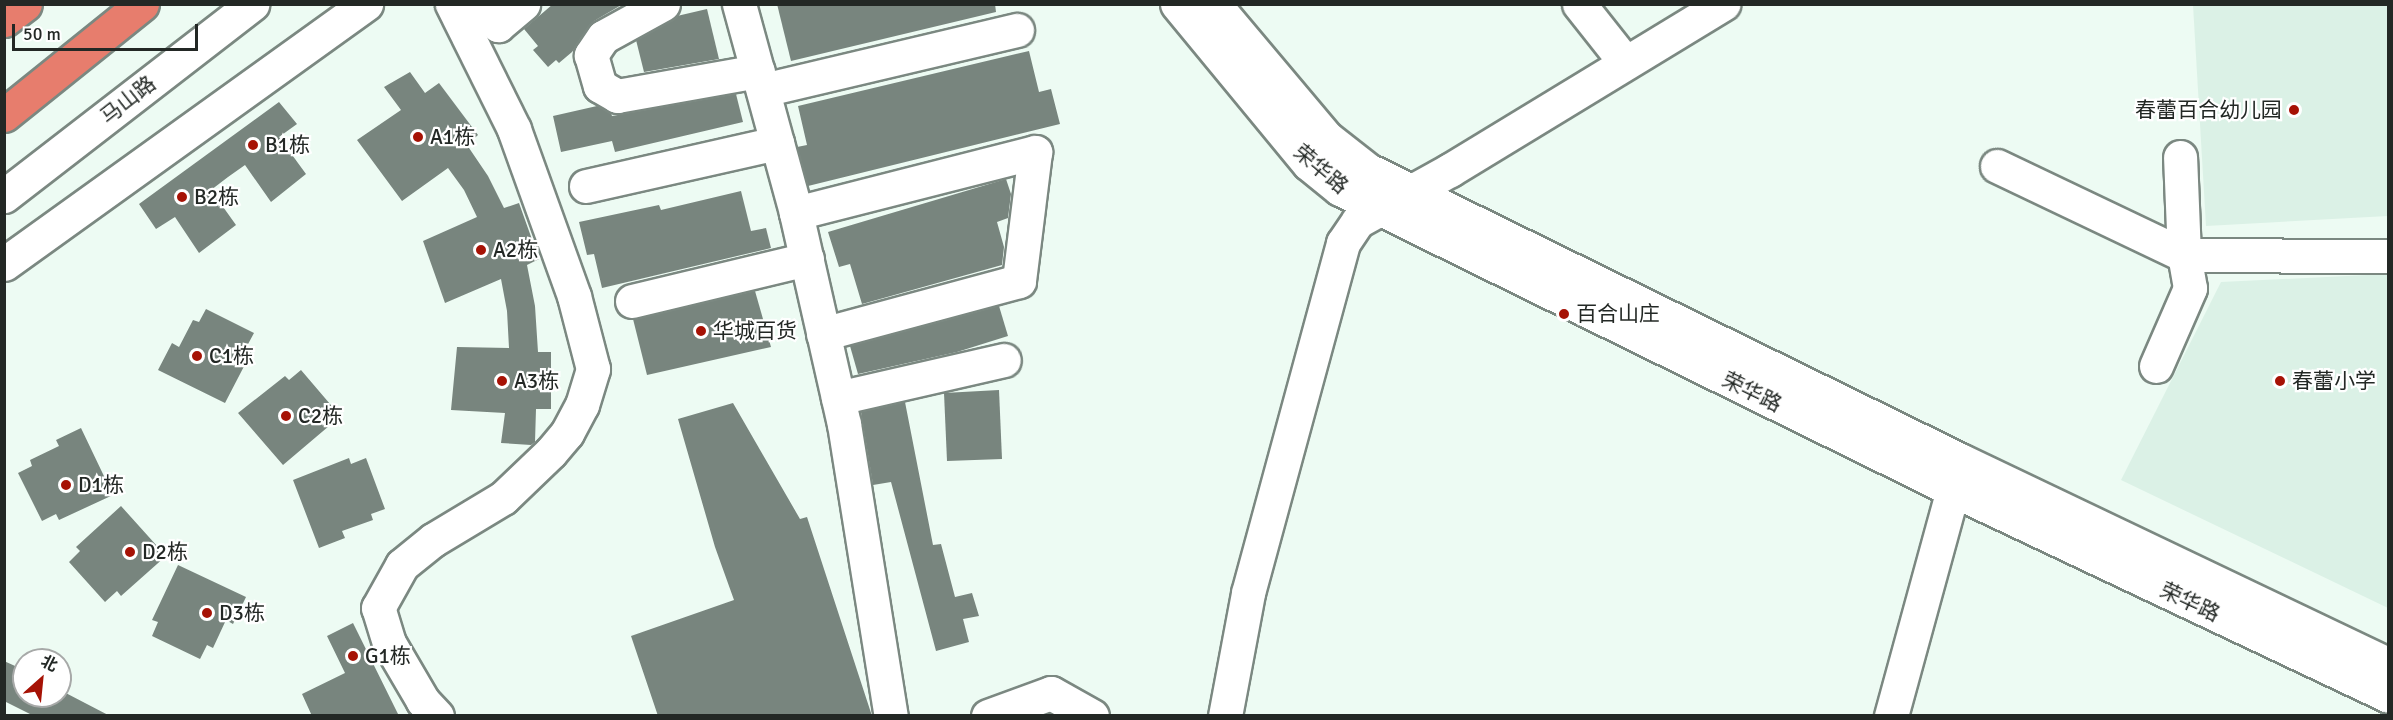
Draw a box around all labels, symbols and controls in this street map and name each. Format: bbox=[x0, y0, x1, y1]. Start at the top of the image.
scale bar bbox=[15, 12, 201, 50]
text: 50 m bbox=[23, 23, 61, 45]
street label: 马山路 bbox=[95, 71, 161, 129]
place label: 春蕾百合幼儿园 bbox=[2135, 97, 2282, 123]
marker: 春蕾百合幼儿园 bbox=[2287, 103, 2301, 117]
place label: A1栋 bbox=[430, 124, 475, 150]
marker: A1栋 bbox=[411, 130, 425, 144]
place label: B1栋 bbox=[265, 132, 310, 158]
marker: B1栋 bbox=[246, 138, 260, 152]
street label: 荣华路 bbox=[1289, 139, 1353, 199]
place label: B2栋 bbox=[194, 184, 239, 210]
marker: B2栋 bbox=[175, 190, 189, 204]
place label: A2栋 bbox=[493, 237, 538, 263]
marker: A2栋 bbox=[474, 243, 488, 257]
place label: 百合山庄 bbox=[1576, 301, 1660, 327]
marker: 百合山庄 bbox=[1557, 307, 1571, 321]
place label: 华城百货 bbox=[713, 318, 797, 344]
marker: 华城百货 bbox=[694, 324, 708, 338]
place label: C1栋 bbox=[209, 343, 254, 369]
marker: C1栋 bbox=[190, 349, 204, 363]
street label: 荣华路 bbox=[1718, 367, 1786, 417]
place label: A3栋 bbox=[514, 368, 559, 394]
place label: 春蕾小学 bbox=[2292, 368, 2376, 394]
marker: A3栋 bbox=[495, 374, 509, 388]
marker: 春蕾小学 bbox=[2273, 374, 2287, 388]
place label: C2栋 bbox=[298, 403, 343, 429]
marker: C2栋 bbox=[279, 409, 293, 423]
place label: D1栋 bbox=[78, 472, 124, 498]
marker: D1栋 bbox=[59, 478, 73, 492]
place label: D2栋 bbox=[142, 539, 188, 565]
marker: D2栋 bbox=[123, 545, 137, 559]
street label: 荣华路 bbox=[2156, 577, 2224, 627]
place label: D3栋 bbox=[219, 600, 265, 626]
marker: D3栋 bbox=[200, 606, 214, 620]
place label: G1栋 bbox=[365, 643, 411, 669]
north arrow bbox=[12, 648, 72, 708]
marker: G1栋 bbox=[346, 649, 360, 663]
text: 北 bbox=[38, 651, 61, 676]

